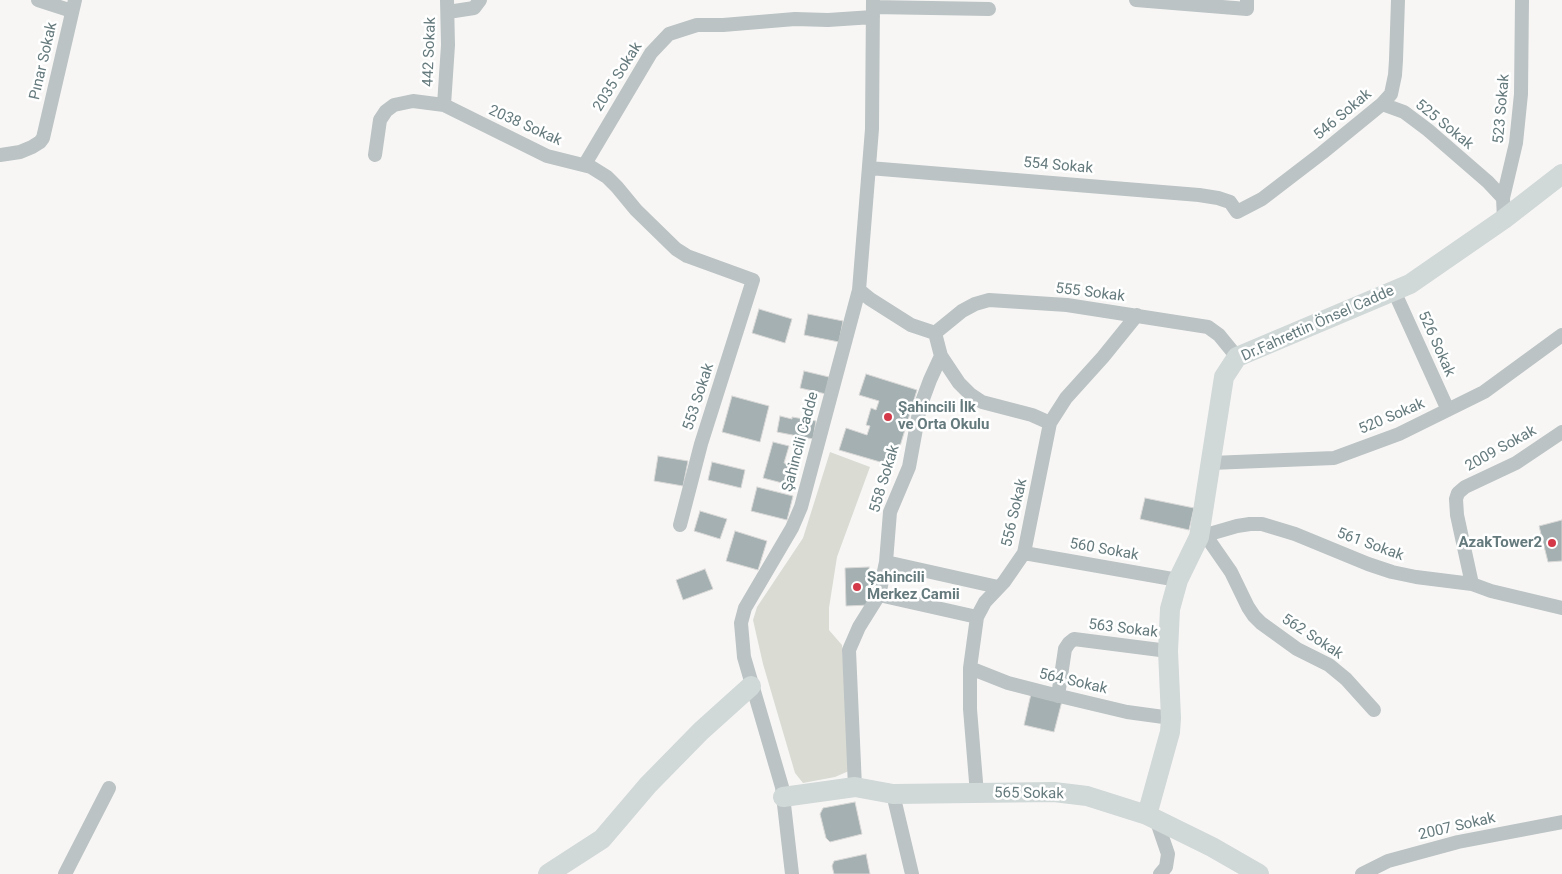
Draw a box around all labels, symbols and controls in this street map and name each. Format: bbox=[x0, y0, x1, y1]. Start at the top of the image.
street label: 442 Sokak bbox=[420, 17, 440, 87]
street label: Pınar Sokak bbox=[26, 20, 62, 102]
street label: 2035 Sokak bbox=[590, 39, 646, 115]
street label: 523 Sokak bbox=[1490, 73, 1514, 145]
street label: 546 Sokak bbox=[1310, 86, 1376, 144]
street label: 525 Sokak bbox=[1411, 96, 1477, 154]
street label: 2038 Sokak bbox=[486, 102, 564, 150]
street label: 554 Sokak bbox=[1022, 154, 1094, 178]
street label: 555 Sokak bbox=[1054, 280, 1126, 306]
street label: Dr.Fahrettin Önsel Cadde bbox=[1239, 282, 1397, 366]
street label: 526 Sokak bbox=[1414, 308, 1458, 380]
street label: 553 Sokak bbox=[680, 361, 718, 433]
street label: Şahincili Cadde bbox=[779, 390, 823, 494]
street label: 520 Sokak bbox=[1356, 395, 1428, 439]
place label: Şahincili İlk ve Orta Okulu bbox=[898, 399, 989, 434]
marker: Şahincili İlk ve Orta Okulu bbox=[882, 411, 894, 423]
street label: 2009 Sokak bbox=[1462, 422, 1540, 476]
street label: 558 Sokak bbox=[866, 443, 904, 515]
street label: 556 Sokak bbox=[998, 477, 1032, 549]
street label: 561 Sokak bbox=[1334, 525, 1406, 565]
place label: AzakTower2 bbox=[1458, 534, 1542, 552]
street label: 560 Sokak bbox=[1068, 535, 1140, 565]
marker: AzakTower2 bbox=[1546, 537, 1558, 549]
place label: Şahincili Merkez Camii bbox=[867, 569, 960, 604]
marker: Şahincili Merkez Camii bbox=[851, 581, 863, 593]
street label: 562 Sokak bbox=[1278, 610, 1346, 664]
street label: 563 Sokak bbox=[1087, 616, 1159, 642]
street label: 564 Sokak bbox=[1037, 665, 1109, 699]
street label: 565 Sokak bbox=[994, 784, 1064, 804]
street label: 2007 Sokak bbox=[1417, 809, 1497, 845]

